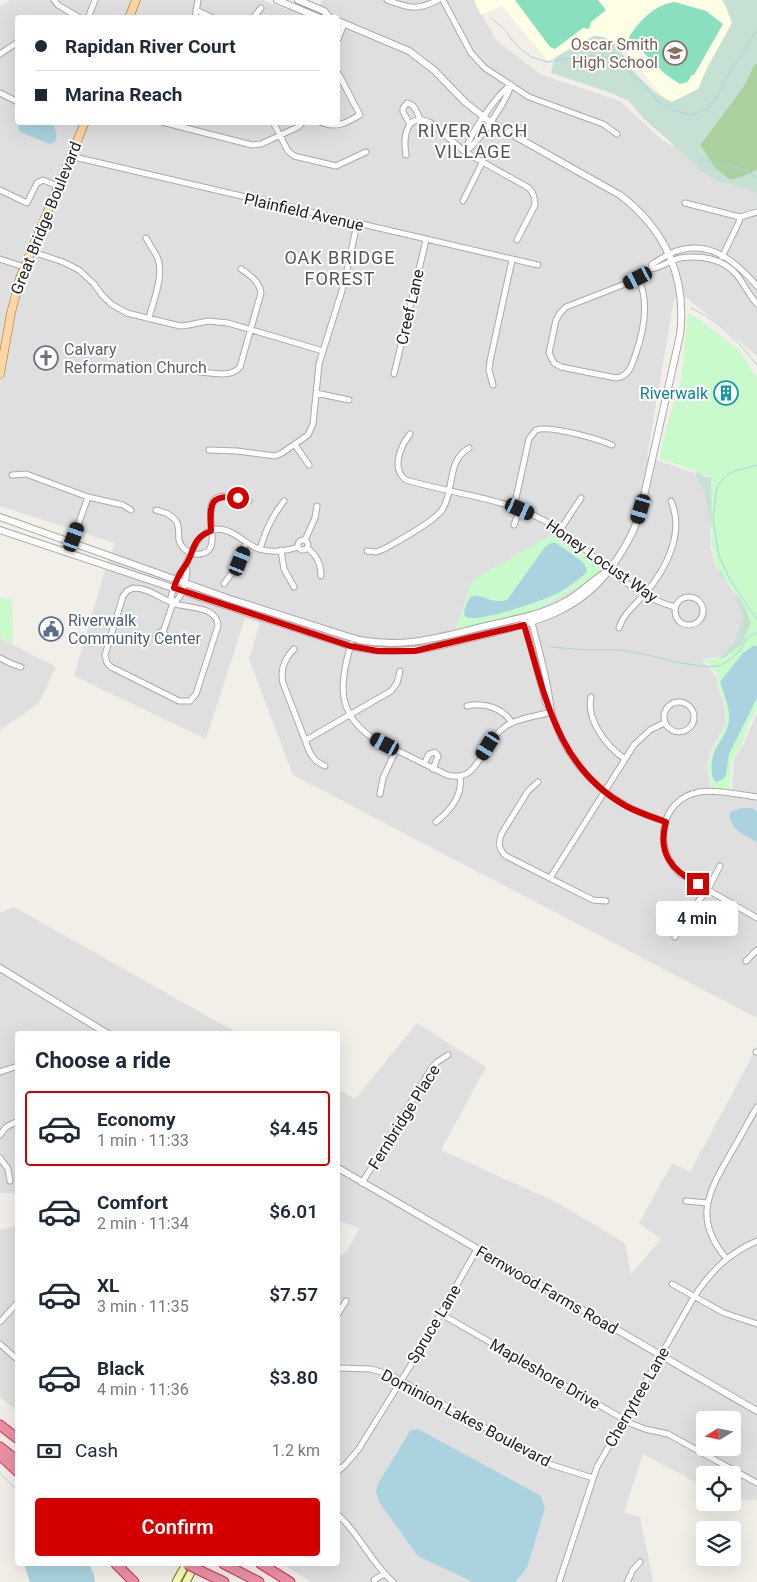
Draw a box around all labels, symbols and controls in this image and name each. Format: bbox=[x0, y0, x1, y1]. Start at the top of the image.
text: Rapidan River Court bbox=[65, 35, 236, 58]
place label: Oscar Smith High School bbox=[571, 35, 658, 72]
school or university icon: Oscar Smith High School bbox=[662, 40, 688, 66]
text: Marina Reach bbox=[65, 83, 182, 106]
district label: RIVER ARCH VILLAGE bbox=[418, 120, 528, 162]
street label: Great Bridge Boulevard bbox=[7, 139, 85, 297]
street label: Plainfield Avenue bbox=[242, 189, 366, 235]
district label: OAK BRIDGE FOREST bbox=[284, 247, 396, 289]
car bbox=[621, 265, 654, 291]
street label: Creef Lane bbox=[392, 267, 428, 347]
place label: Calvary Reformation Church bbox=[64, 340, 207, 377]
church icon: Calvary Reformation Church bbox=[33, 345, 59, 371]
building icon: Riverwalk bbox=[713, 380, 739, 406]
place label: Riverwalk bbox=[640, 384, 709, 403]
route start bbox=[227, 487, 249, 509]
car bbox=[629, 492, 652, 526]
car bbox=[503, 496, 536, 522]
street label: Honey Locust Way bbox=[543, 515, 662, 607]
car bbox=[61, 520, 86, 554]
car bbox=[227, 544, 252, 578]
place label: Riverwalk Community Center bbox=[68, 611, 201, 648]
public building icon: Riverwalk Community Center bbox=[38, 616, 64, 642]
car bbox=[473, 729, 502, 763]
car bbox=[368, 731, 401, 757]
route end bbox=[687, 873, 709, 895]
callout: 4 min bbox=[657, 902, 739, 936]
text: 4 min bbox=[677, 909, 717, 928]
text: Choose a ride bbox=[35, 1048, 171, 1073]
street label: Fernbridge Place bbox=[364, 1061, 444, 1173]
icon: car bbox=[37, 1106, 82, 1151]
text: Economy bbox=[97, 1108, 176, 1131]
text: $4.45 bbox=[269, 1117, 318, 1140]
text: 1 min · 11:33 bbox=[97, 1131, 189, 1150]
icon: car bbox=[37, 1189, 82, 1234]
text: Comfort bbox=[97, 1191, 168, 1214]
text: $6.01 bbox=[269, 1200, 318, 1223]
text: 2 min · 11:34 bbox=[97, 1214, 189, 1233]
street label: Fernwood Farms Road bbox=[473, 1242, 621, 1338]
icon: car bbox=[37, 1272, 82, 1317]
text: XL bbox=[97, 1274, 119, 1297]
street label: Spruce Lane bbox=[403, 1281, 465, 1367]
text: $7.57 bbox=[269, 1283, 318, 1306]
text: 3 min · 11:35 bbox=[97, 1297, 189, 1316]
street label: Mapleshore Drive bbox=[487, 1335, 603, 1413]
street label: Cherrytree Lane bbox=[601, 1344, 673, 1450]
icon: car bbox=[37, 1355, 82, 1400]
text: Black bbox=[97, 1357, 144, 1380]
street label: Dominion Lakes Boulevard bbox=[378, 1365, 554, 1471]
text: $3.80 bbox=[269, 1366, 318, 1389]
text: 4 min · 11:36 bbox=[97, 1380, 189, 1399]
north arrow bbox=[696, 1411, 741, 1456]
map controls bbox=[696, 1411, 741, 1566]
icon: cash bbox=[35, 1437, 63, 1465]
text: Cash bbox=[75, 1439, 118, 1462]
text: 1.2 km bbox=[272, 1441, 320, 1460]
button: locate bbox=[696, 1466, 741, 1511]
button: Confirm bbox=[35, 1498, 320, 1556]
button: layers bbox=[696, 1521, 741, 1566]

